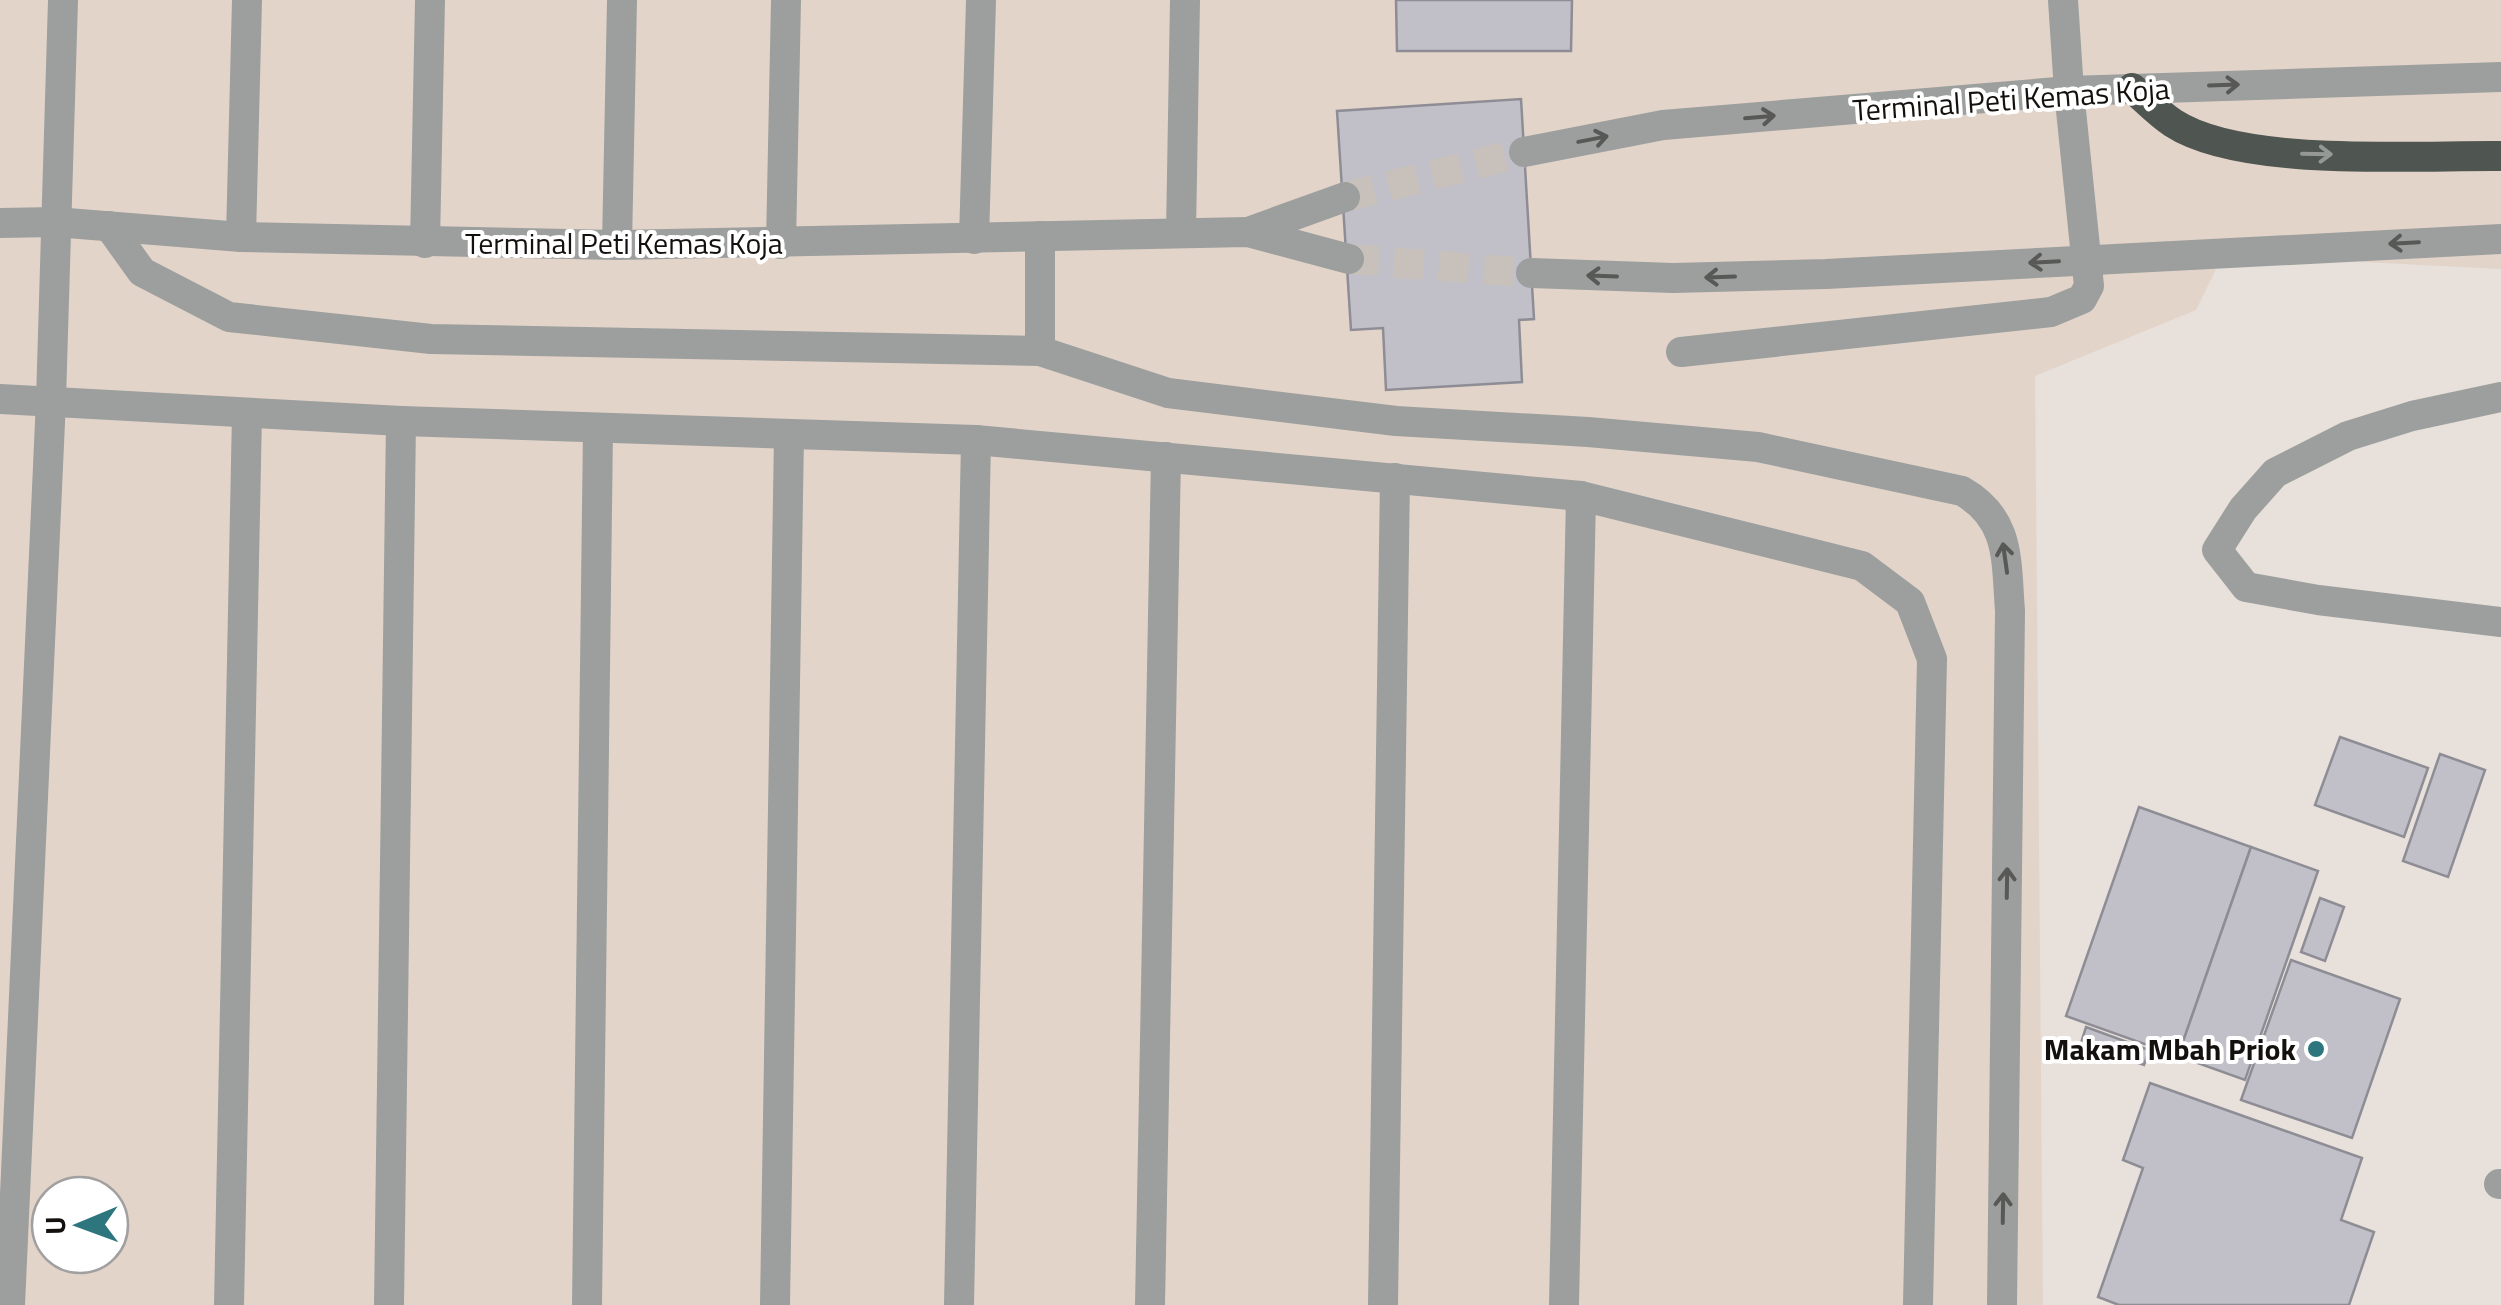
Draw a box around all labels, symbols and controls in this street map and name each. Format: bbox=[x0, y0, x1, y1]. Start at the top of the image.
street label: Terminal Peti Kemas Koja bbox=[1851, 65, 2171, 133]
one-way arrow bbox=[2207, 76, 2239, 95]
one-way arrow bbox=[1743, 108, 1775, 127]
one-way arrow bbox=[1576, 128, 1608, 147]
one-way arrow bbox=[2300, 144, 2332, 164]
street label: Terminal Peti Kemas Koja bbox=[465, 220, 783, 266]
one-way arrow bbox=[2388, 234, 2420, 253]
one-way arrow bbox=[2029, 253, 2061, 272]
one-way arrow bbox=[1586, 266, 1618, 285]
one-way arrow bbox=[1704, 268, 1736, 287]
one-way arrow bbox=[1995, 542, 2013, 575]
one-way arrow bbox=[1998, 867, 2016, 900]
place label: Makam Mbah Priok bbox=[2044, 1026, 2297, 1072]
marker: Makam Mbah Priok bbox=[2305, 1038, 2327, 1060]
north arrow bbox=[30, 1175, 130, 1275]
one-way arrow bbox=[1994, 1192, 2012, 1224]
text: U bbox=[33, 1216, 76, 1235]

